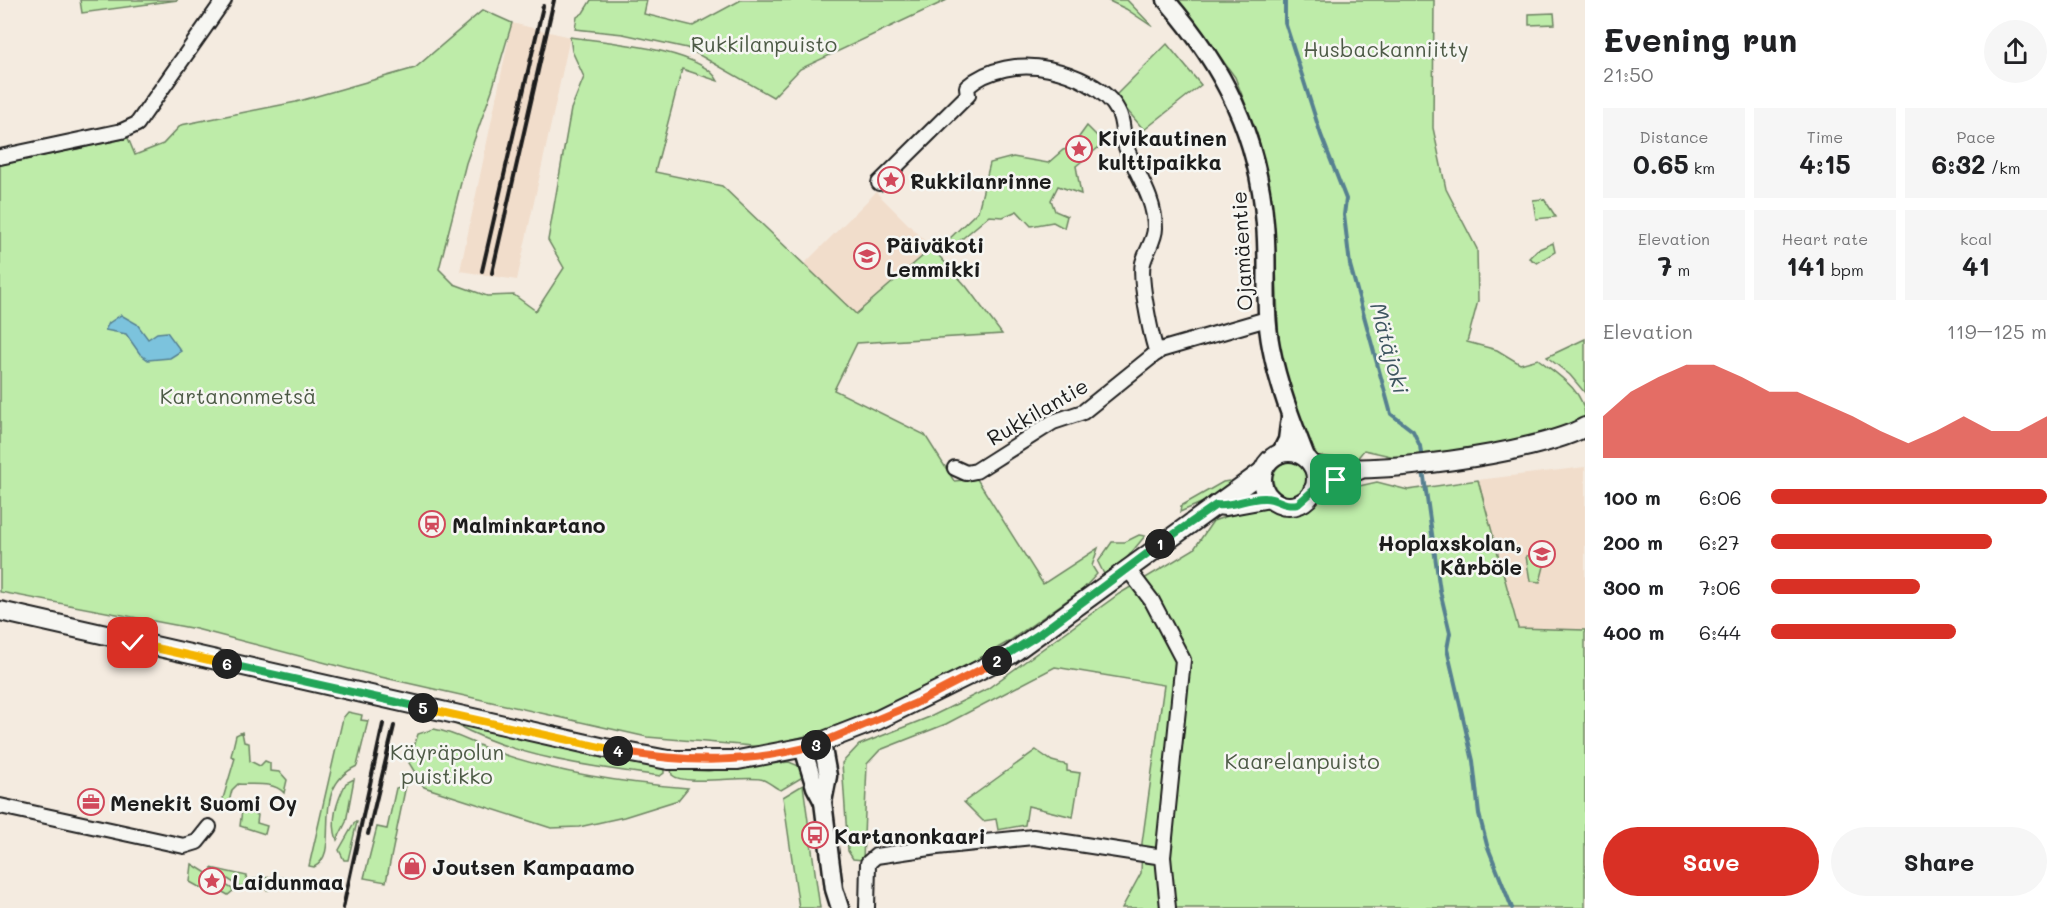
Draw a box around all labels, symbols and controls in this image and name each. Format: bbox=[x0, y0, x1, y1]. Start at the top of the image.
text: Evening run bbox=[1603, 17, 1797, 60]
button: share bbox=[1984, 20, 2047, 83]
park label: Rukkilanpuisto bbox=[691, 30, 837, 57]
park label: Husbackanniitty bbox=[1303, 35, 1469, 62]
text: 21:50 bbox=[1603, 61, 1653, 87]
place label: Kivikautinen kulttipaikka bbox=[1098, 124, 1227, 175]
text: Distance bbox=[1640, 126, 1708, 147]
text: Time bbox=[1807, 126, 1843, 147]
text: Pace bbox=[1956, 126, 1996, 147]
place icon: Kivikautinen kulttipaikka bbox=[1064, 134, 1094, 164]
text: 0.65 bbox=[1633, 147, 1689, 181]
text: 4:15 bbox=[1799, 147, 1851, 181]
text: 6:32 bbox=[1932, 147, 1986, 181]
text: km bbox=[1689, 157, 1715, 178]
text: /km bbox=[1986, 157, 2020, 178]
place icon: Rukkilanrinne bbox=[876, 165, 906, 195]
place label: Rukkilanrinne bbox=[910, 167, 1052, 194]
street label: Ojamäentie bbox=[1224, 190, 1258, 312]
text: Elevation bbox=[1638, 228, 1710, 249]
text: Heart rate bbox=[1782, 228, 1868, 249]
text: kcal bbox=[1960, 228, 1992, 249]
place label: Päiväkoti Lemmikki bbox=[886, 231, 984, 282]
school or university icon: Päiväkoti Lemmikki bbox=[852, 241, 882, 271]
text: 7 bbox=[1658, 249, 1672, 283]
text: 141 bbox=[1786, 249, 1826, 283]
text: 41 bbox=[1962, 249, 1990, 283]
text: m bbox=[1672, 259, 1690, 280]
text: bpm bbox=[1826, 259, 1864, 280]
water label: Mätäjoki bbox=[1364, 299, 1416, 397]
text: Elevation bbox=[1603, 318, 1693, 344]
text: 119–125 m bbox=[1947, 318, 2047, 344]
street label: Rukkilantie bbox=[982, 371, 1092, 451]
park label: Kartanonmetsä bbox=[160, 382, 316, 409]
pin bbox=[1310, 454, 1361, 505]
icon: arrive bbox=[1319, 463, 1352, 496]
text: 100 m bbox=[1603, 484, 1661, 510]
text: 6:06 bbox=[1699, 484, 1742, 510]
station icon: Malminkartano bbox=[417, 509, 447, 539]
place label: Malminkartano bbox=[452, 511, 606, 538]
pin: 1 bbox=[1145, 529, 1175, 559]
place label: Hoplaxskolan, Kårböle bbox=[1378, 529, 1522, 580]
text: 200 m bbox=[1603, 529, 1663, 555]
text: 6:27 bbox=[1699, 529, 1740, 555]
text: 1 bbox=[1156, 533, 1164, 554]
school or university icon: Hoplaxskolan, Kårböle bbox=[1527, 539, 1557, 569]
text: 300 m bbox=[1603, 574, 1664, 600]
text: 7:06 bbox=[1699, 574, 1741, 600]
pin bbox=[107, 617, 158, 668]
text: 400 m bbox=[1603, 619, 1664, 645]
text: 6:44 bbox=[1699, 619, 1741, 645]
icon: check bbox=[116, 626, 149, 659]
pin: 2 bbox=[982, 646, 1012, 676]
pin: 6 bbox=[212, 649, 242, 679]
text: 2 bbox=[993, 650, 1001, 671]
text: 6 bbox=[222, 653, 232, 674]
pin: 5 bbox=[408, 693, 438, 723]
text: 5 bbox=[418, 697, 428, 718]
pin: 3 bbox=[801, 730, 831, 760]
text: 3 bbox=[811, 734, 821, 755]
pin: 4 bbox=[603, 736, 633, 766]
park label: Käyräpolun puistikko bbox=[390, 738, 504, 789]
text: 4 bbox=[613, 740, 623, 761]
park label: Kaarelanpuisto bbox=[1224, 747, 1380, 774]
office icon: Menekit Suomi Oy bbox=[76, 787, 106, 817]
place label: Menekit Suomi Oy bbox=[110, 789, 297, 817]
bus stop icon: Kartanonkaari bbox=[800, 820, 830, 850]
place label: Kartanonkaari bbox=[834, 822, 986, 849]
button: Save bbox=[1603, 827, 1819, 896]
button: Share bbox=[1831, 827, 2047, 896]
shop icon: Joutsen Kampaamo bbox=[397, 851, 427, 881]
place label: Joutsen Kampaamo bbox=[432, 853, 635, 880]
place icon: Laidunmaa bbox=[197, 866, 227, 896]
place label: Laidunmaa bbox=[232, 868, 344, 895]

